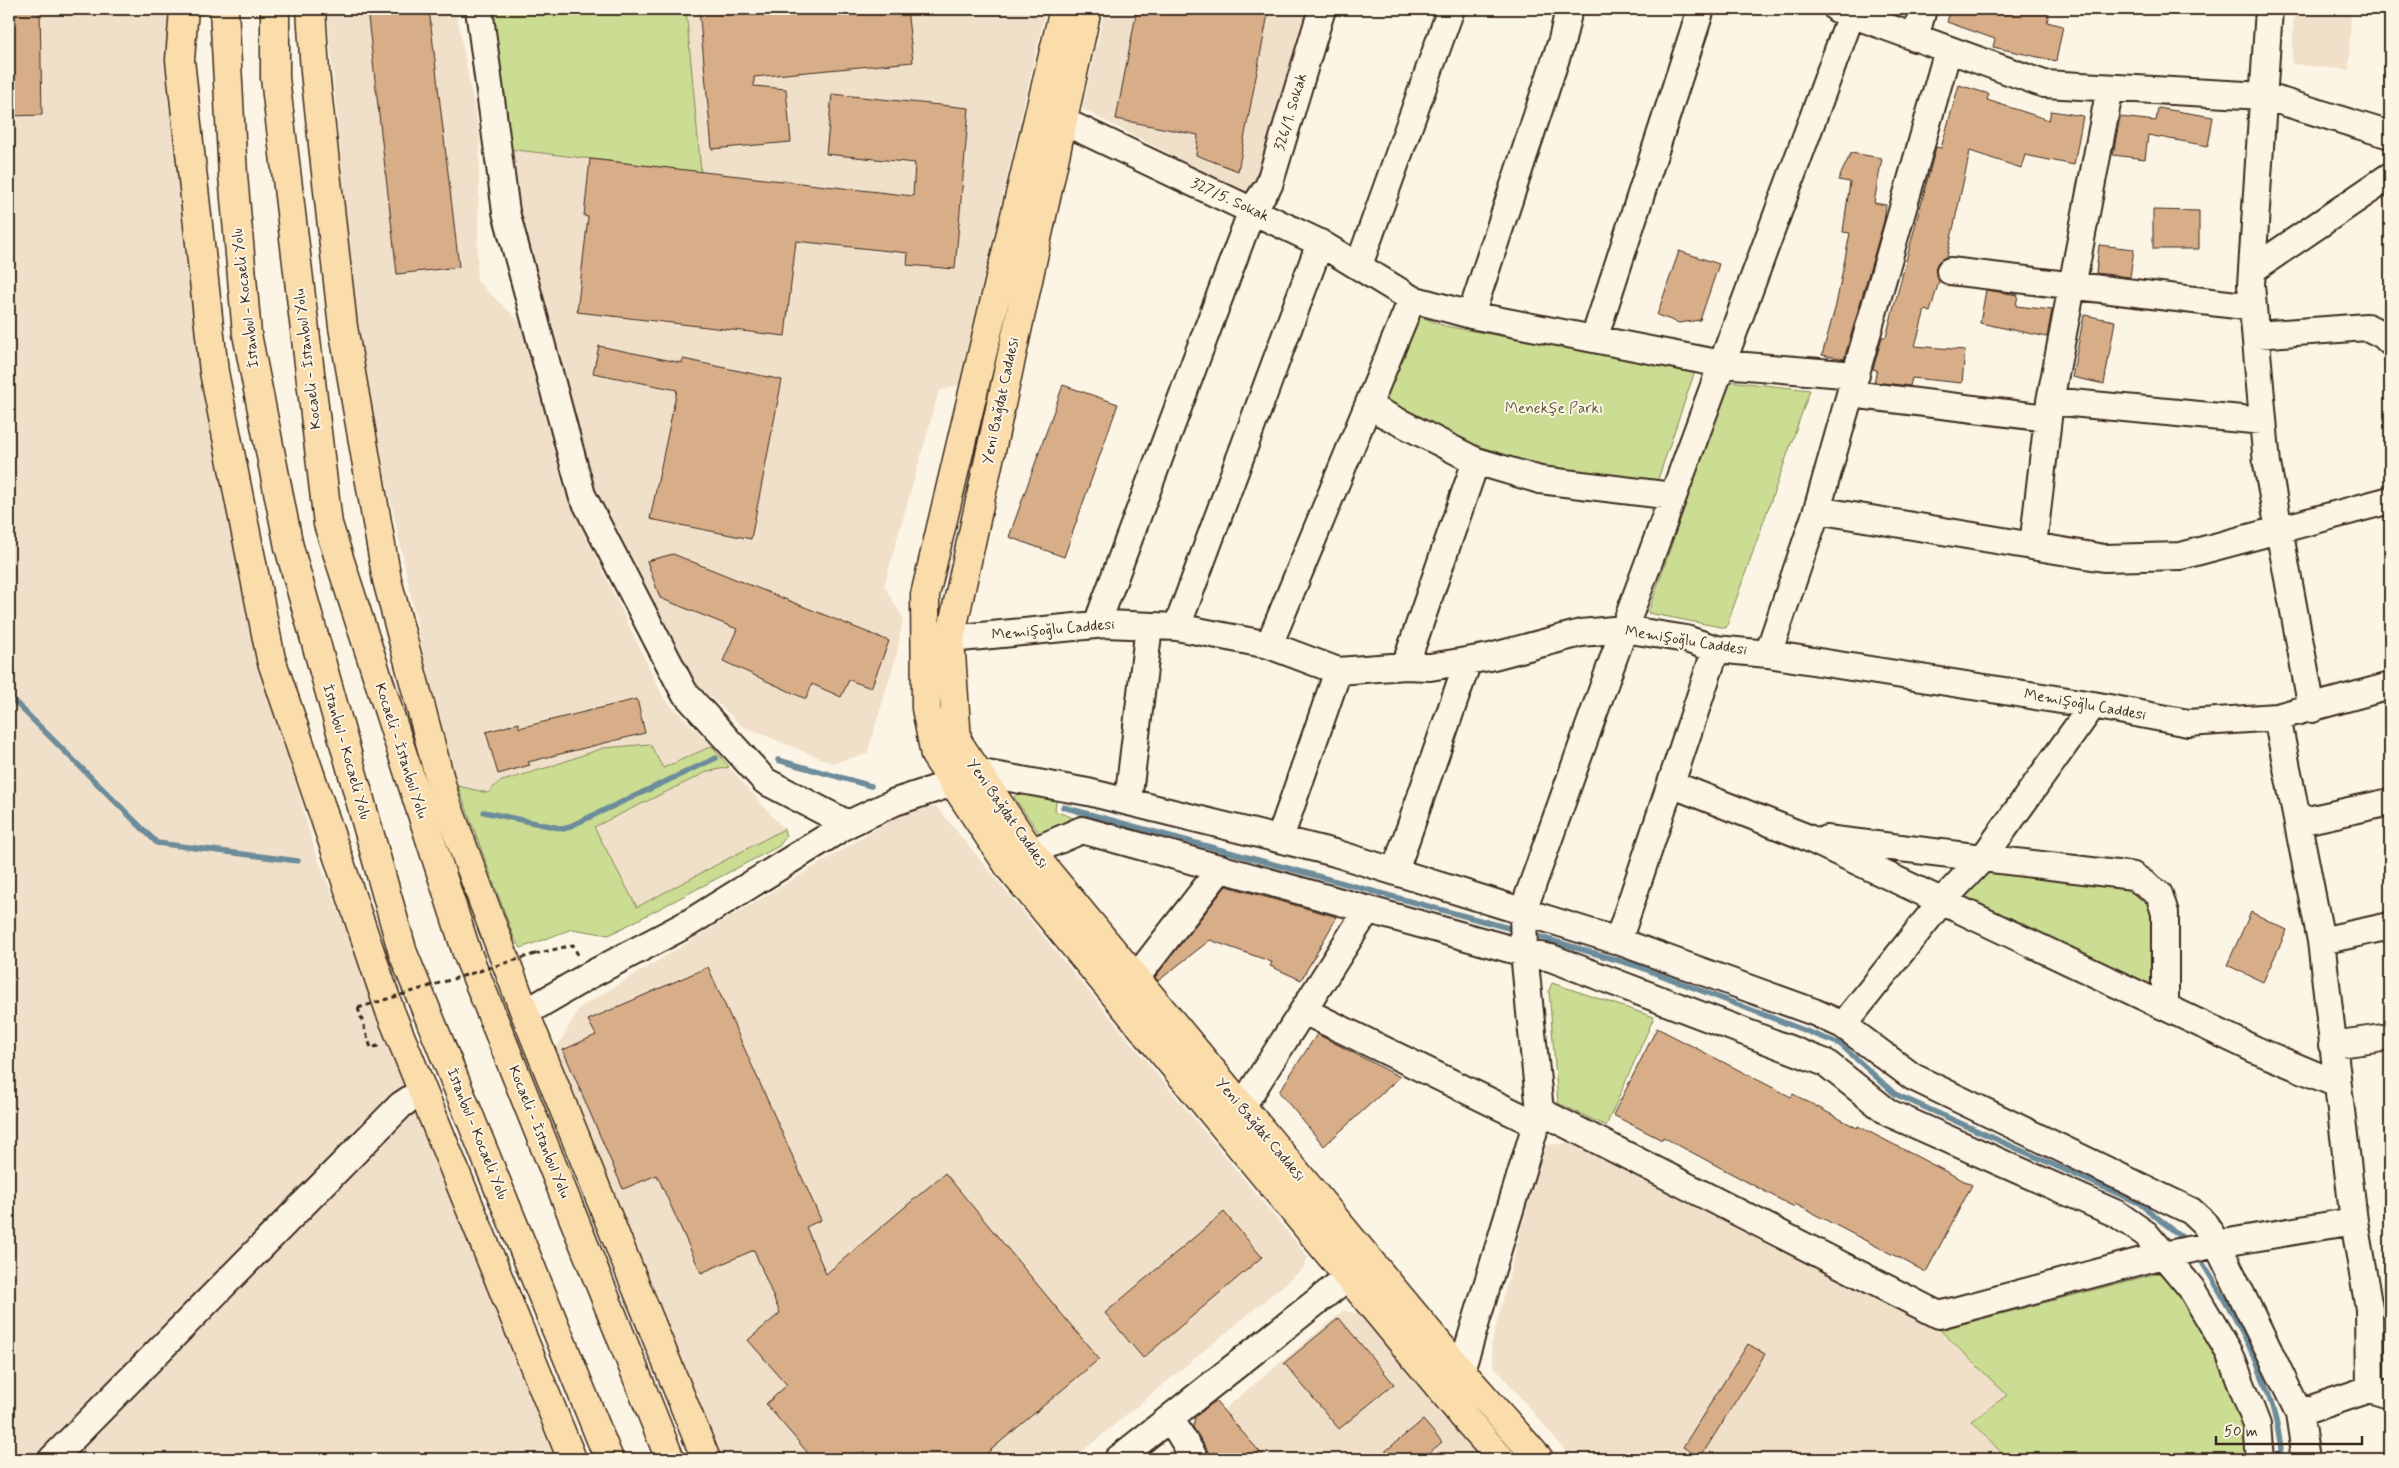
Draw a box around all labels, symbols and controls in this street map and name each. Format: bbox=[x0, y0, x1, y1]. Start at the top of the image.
street label: 326/1. Sokak bbox=[1270, 71, 1312, 153]
street label: 327/5. Sokak bbox=[1188, 173, 1272, 227]
street label: İstanbul - Kocaeli Yolu bbox=[228, 227, 264, 369]
street label: Kocaeli - İstanbul Yolu bbox=[289, 287, 327, 430]
street label: Yeni Bağdat Caddesi bbox=[978, 336, 1024, 466]
park label: Menekşe Parkı bbox=[1505, 399, 1603, 419]
street label: Memişoğlu Caddesi bbox=[991, 615, 1115, 645]
street label: Memişoğlu Caddesi bbox=[1623, 621, 1749, 661]
street label: Kocaeli - İstanbul Yolu bbox=[370, 681, 432, 821]
street label: İstanbul - Kocaeli Yolu bbox=[317, 682, 375, 822]
street label: Memişoğlu Caddesi bbox=[2022, 684, 2148, 726]
street label: Yeni Bağdat Caddesi bbox=[962, 755, 1052, 873]
street label: Kocaeli - İstanbul Yolu bbox=[503, 1063, 575, 1201]
street label: İstanbul - Kocaeli Yolu bbox=[441, 1065, 513, 1203]
street label: Yeni Bağdat Caddesi bbox=[1211, 1074, 1309, 1186]
scale bar bbox=[2216, 1413, 2363, 1445]
text: 50 m bbox=[2224, 1422, 2258, 1442]

